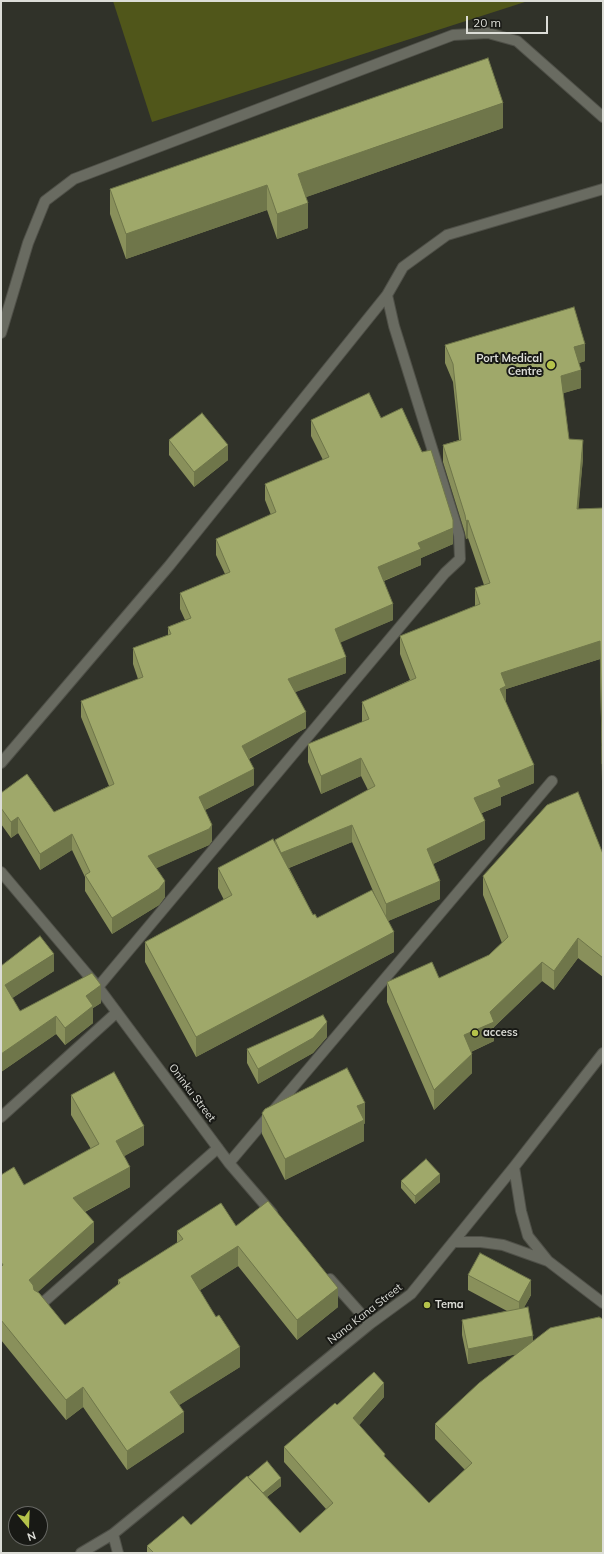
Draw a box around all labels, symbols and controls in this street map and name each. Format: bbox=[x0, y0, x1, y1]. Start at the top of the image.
scale bar bbox=[468, 8, 550, 34]
text: 20 m bbox=[473, 15, 501, 30]
place label: Port Medical Centre bbox=[476, 352, 542, 378]
marker: Port Medical Centre bbox=[545, 359, 557, 371]
place label: access bbox=[483, 1026, 518, 1040]
marker: access bbox=[470, 1028, 480, 1038]
street label: Oninku Street bbox=[166, 1061, 218, 1125]
street label: Nana Kana Street bbox=[325, 1281, 405, 1347]
place label: Tema bbox=[435, 1298, 464, 1312]
marker: Tema bbox=[422, 1300, 432, 1310]
north arrow bbox=[8, 1506, 48, 1546]
text: N bbox=[25, 1528, 38, 1544]

